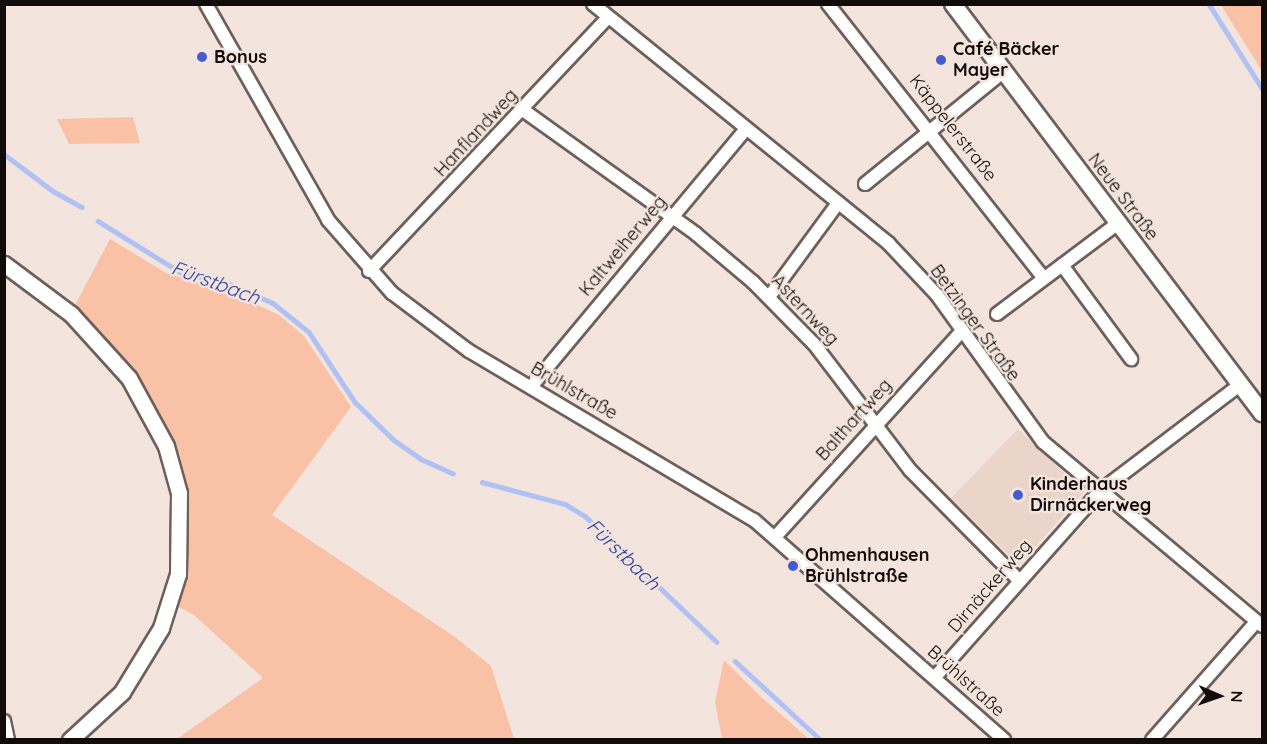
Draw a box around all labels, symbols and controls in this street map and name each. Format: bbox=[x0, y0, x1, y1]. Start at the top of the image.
place label: Café Bäcker Mayer bbox=[953, 39, 1059, 82]
place label: Bonus bbox=[214, 46, 267, 68]
marker: Bonus bbox=[195, 50, 209, 64]
marker: Café Bäcker Mayer bbox=[934, 53, 948, 67]
street label: Käppelerstraße bbox=[905, 70, 1001, 186]
street label: Hanflandweg bbox=[430, 85, 522, 181]
street label: Neue Straße bbox=[1083, 149, 1163, 245]
street label: Kaltweiherweg bbox=[575, 191, 671, 301]
water label: Fürstbach bbox=[169, 255, 263, 309]
street label: Betzinger Straße bbox=[926, 261, 1024, 385]
street label: Asternweg bbox=[767, 270, 843, 350]
street label: Brühlstraße bbox=[527, 358, 621, 424]
street label: Balthartweg bbox=[812, 375, 896, 465]
place label: Kinderhaus Dirnäckerweg bbox=[1030, 474, 1151, 516]
marker: Kinderhaus Dirnäckerweg bbox=[1011, 488, 1025, 502]
water label: Fürstbach bbox=[582, 513, 666, 595]
street label: Dirnäckerweg bbox=[944, 535, 1036, 637]
place label: Ohmenhausen Brühlstraße bbox=[805, 545, 929, 588]
marker: Ohmenhausen Brühlstraße bbox=[786, 559, 800, 573]
street label: Brühlstraße bbox=[923, 641, 1009, 721]
north arrow bbox=[1189, 666, 1249, 726]
text: N bbox=[1227, 690, 1247, 703]

